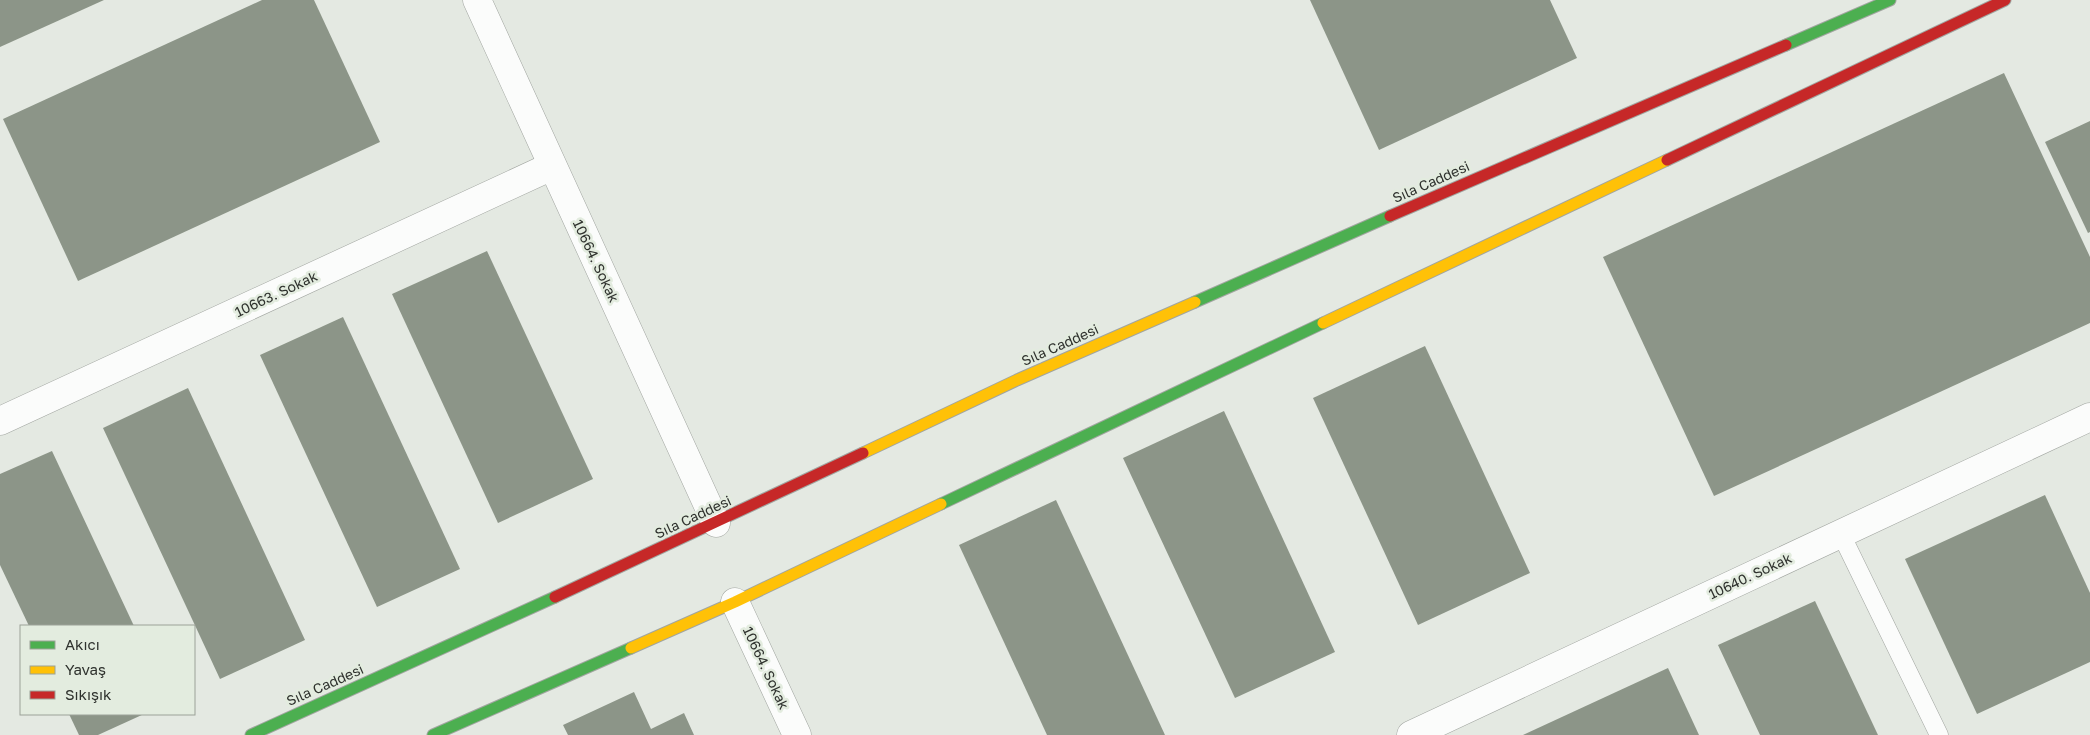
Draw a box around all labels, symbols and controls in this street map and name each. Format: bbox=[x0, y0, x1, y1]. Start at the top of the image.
street label: Sıla Caddesi bbox=[1390, 157, 1472, 206]
street label: 10664. Sokak bbox=[570, 217, 623, 305]
street label: 10663. Sokak bbox=[232, 267, 320, 320]
street label: Sıla Caddesi bbox=[1019, 320, 1101, 369]
street label: Sıla Caddesi bbox=[652, 491, 734, 542]
street label: 10640. Sokak bbox=[1705, 549, 1794, 602]
street label: 10664. Sokak bbox=[740, 624, 793, 712]
legend bbox=[20, 625, 195, 715]
text: Akıcı bbox=[65, 635, 100, 653]
text: Yavaş bbox=[65, 660, 106, 678]
street label: Sıla Caddesi bbox=[284, 660, 366, 709]
text: Sıkışık bbox=[65, 685, 112, 703]

